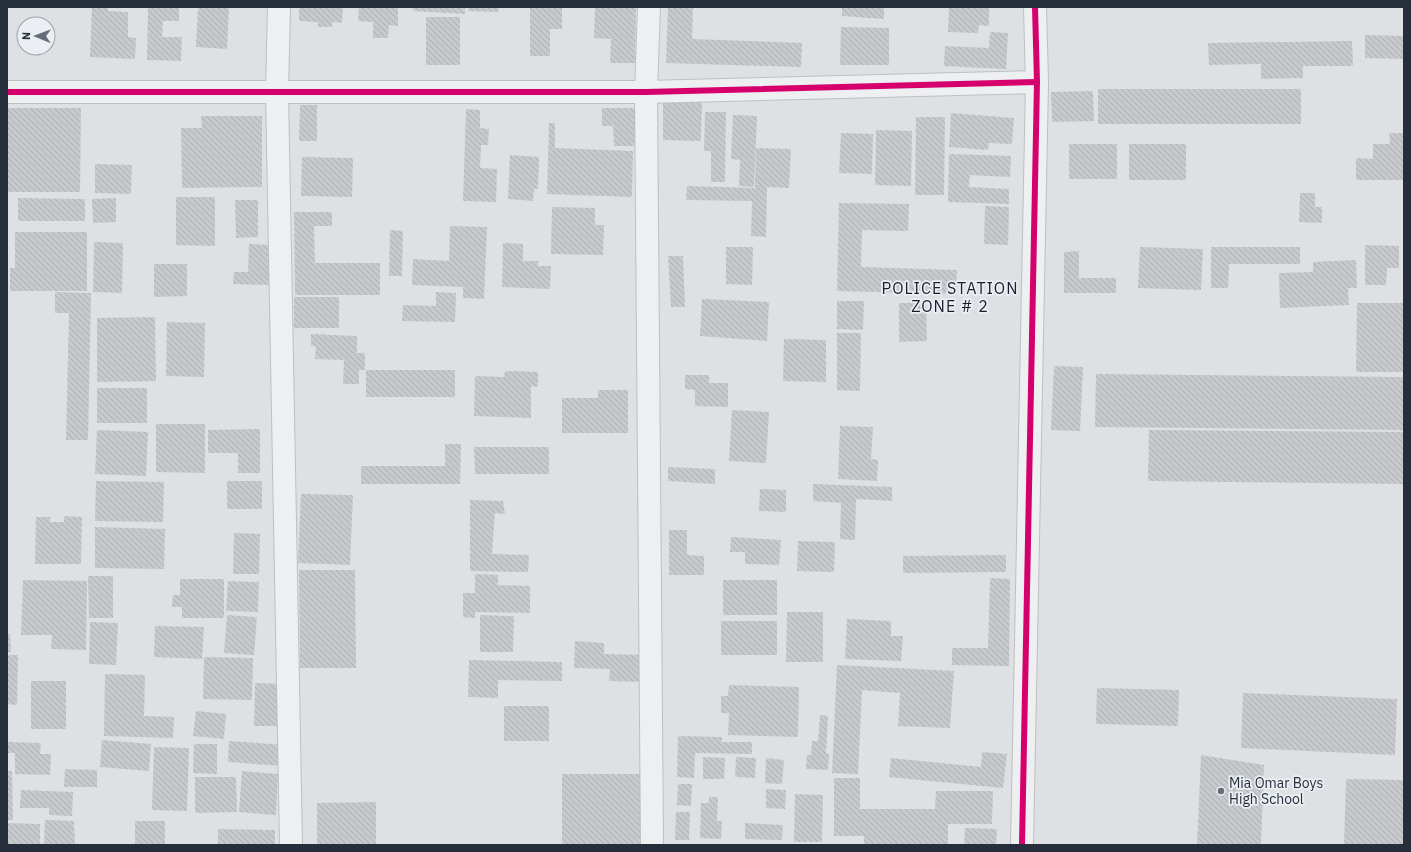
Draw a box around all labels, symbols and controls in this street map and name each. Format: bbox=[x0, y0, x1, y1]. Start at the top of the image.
north arrow bbox=[16, 16, 56, 56]
text: N bbox=[19, 32, 33, 40]
district label: POLICE STATION ZONE # 2 bbox=[882, 278, 1018, 316]
place label: Mia Omar Boys High School bbox=[1229, 774, 1324, 808]
marker: Mia Omar Boys High School bbox=[1216, 786, 1226, 796]

